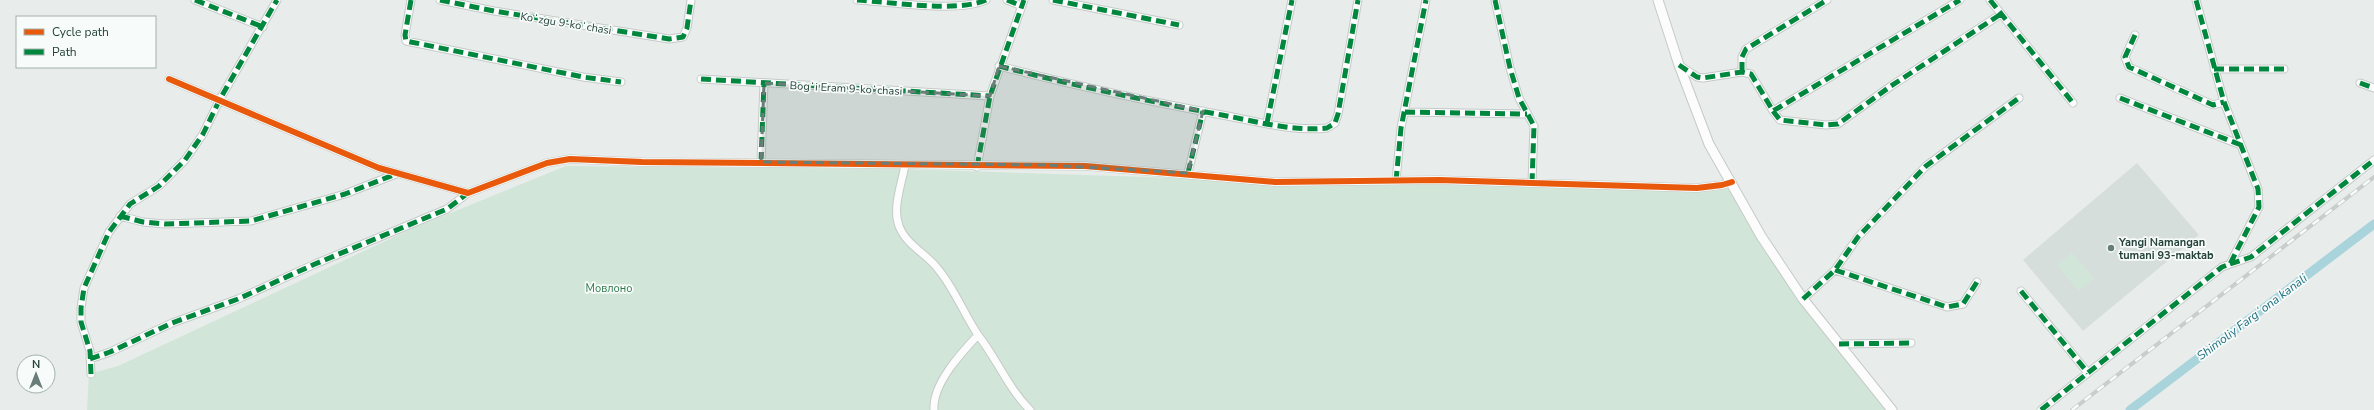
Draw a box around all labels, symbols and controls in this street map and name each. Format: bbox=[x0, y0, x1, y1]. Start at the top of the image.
street label: Koʻzgu 9-koʻchasi bbox=[519, 9, 613, 38]
legend bbox=[16, 16, 156, 68]
text: Cycle path bbox=[52, 24, 109, 40]
text: Path bbox=[52, 44, 77, 60]
street label: Bogʻi Eram 9-koʻchasi bbox=[789, 78, 903, 99]
place label: Yangi Namangan tumani 93-maktab bbox=[2118, 235, 2214, 263]
marker: Yangi Namangan tumani 93-maktab bbox=[2106, 243, 2116, 253]
water label: Shimoliy Fargʻona kanali bbox=[2194, 270, 2311, 364]
park label: Мовлоно bbox=[586, 281, 632, 296]
north arrow bbox=[16, 354, 56, 394]
text: N bbox=[32, 357, 40, 372]

